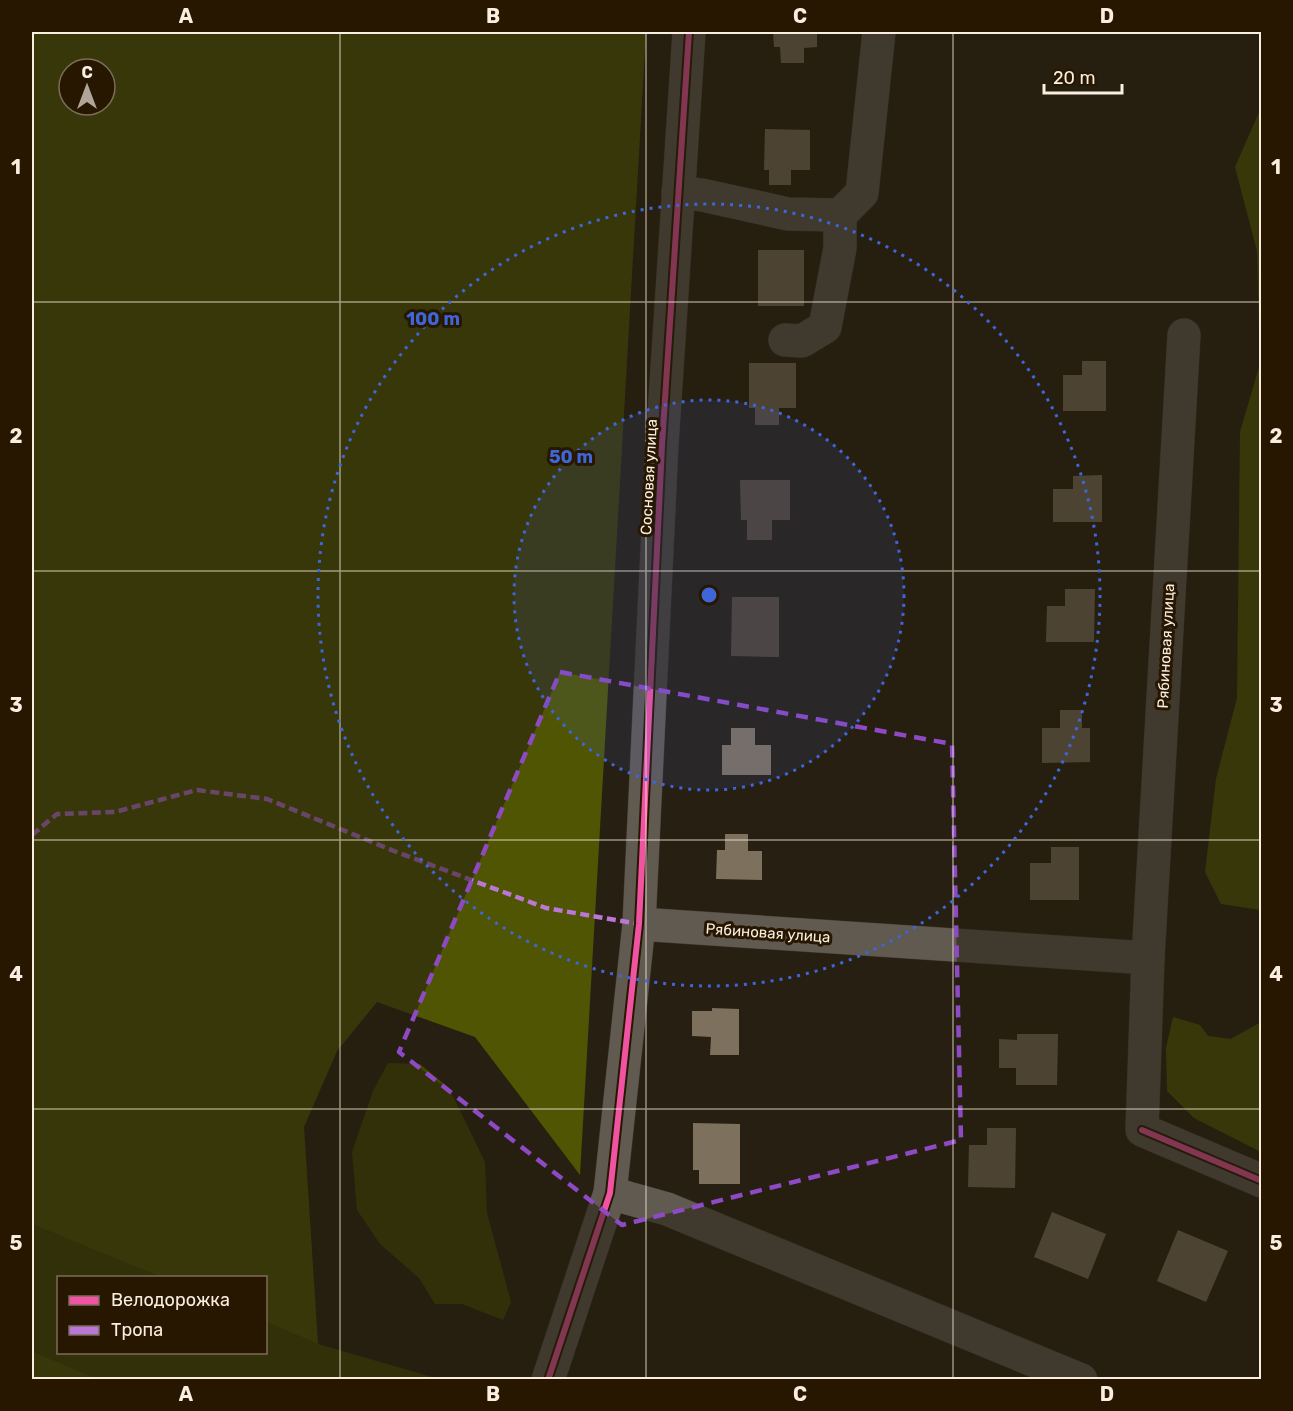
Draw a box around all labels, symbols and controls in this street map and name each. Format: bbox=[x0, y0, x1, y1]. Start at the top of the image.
text: A bbox=[179, 4, 194, 28]
text: B bbox=[486, 4, 500, 28]
text: C bbox=[793, 4, 807, 28]
text: D bbox=[1100, 4, 1114, 28]
north arrow bbox=[57, 57, 117, 117]
scale bar bbox=[1044, 57, 1122, 95]
text: С bbox=[81, 63, 93, 82]
text: 20 m bbox=[1053, 67, 1095, 89]
text: 1 bbox=[11, 155, 21, 179]
text: 1 bbox=[1271, 155, 1281, 179]
text: 100 m bbox=[406, 308, 460, 330]
street label: Сосновая улица bbox=[637, 418, 661, 536]
text: 2 bbox=[10, 424, 23, 448]
text: 2 bbox=[1270, 424, 1283, 448]
text: 50 m bbox=[549, 446, 593, 468]
street label: Рябиновая улица bbox=[1154, 583, 1178, 709]
centre of rings bbox=[699, 585, 719, 605]
text: 3 bbox=[9, 693, 23, 717]
text: 3 bbox=[1269, 693, 1283, 717]
street label: Рябиновая улица bbox=[705, 920, 831, 946]
text: 4 bbox=[9, 962, 23, 986]
text: 4 bbox=[1269, 962, 1283, 986]
text: 5 bbox=[10, 1231, 23, 1255]
text: 5 bbox=[1270, 1231, 1283, 1255]
legend bbox=[57, 1276, 267, 1354]
text: Велодорожка bbox=[111, 1289, 230, 1311]
text: Тропа bbox=[111, 1319, 163, 1341]
text: A bbox=[179, 1382, 194, 1406]
text: B bbox=[486, 1382, 500, 1406]
text: C bbox=[793, 1382, 807, 1406]
text: D bbox=[1100, 1382, 1114, 1406]

